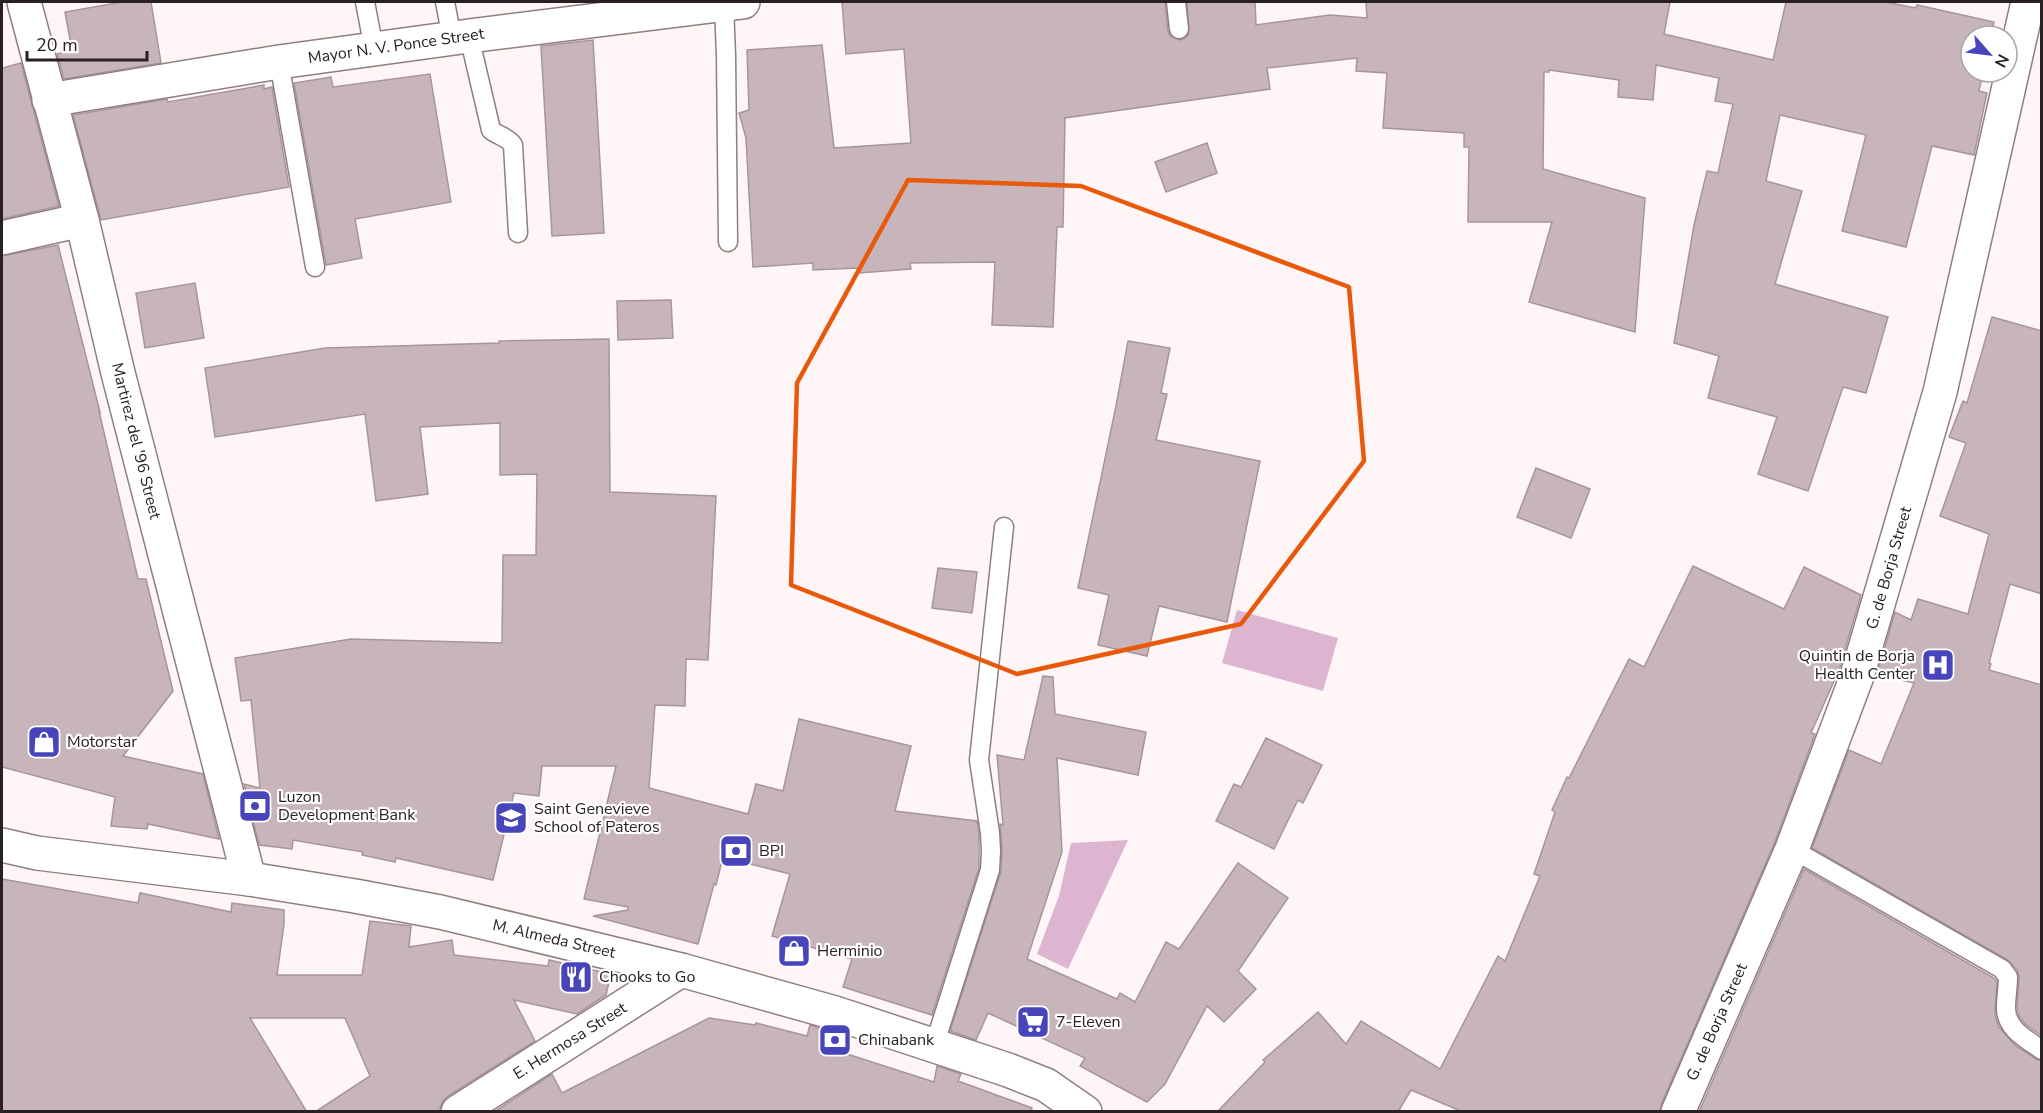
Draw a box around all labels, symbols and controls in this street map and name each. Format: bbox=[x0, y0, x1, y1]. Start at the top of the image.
street label: Mayor N. V. Ponce Street bbox=[306, 23, 486, 69]
scale bar bbox=[27, 24, 147, 62]
north arrow bbox=[1959, 24, 2019, 84]
text: 20 m bbox=[36, 33, 78, 57]
text: N bbox=[1989, 50, 2014, 71]
street label: Martirez del '96 Street bbox=[106, 361, 166, 522]
street label: G. de Borja Street bbox=[1861, 504, 1917, 632]
place label: Quintin de Borja Health Center bbox=[1799, 645, 1915, 685]
hospital icon: Quintin de Borja Health Center bbox=[1920, 647, 1956, 683]
shop icon: Motorstar bbox=[26, 724, 62, 760]
place label: Motorstar bbox=[67, 731, 137, 753]
place label: Luzon Development Bank bbox=[278, 786, 416, 826]
bank icon: Luzon Development Bank bbox=[237, 788, 273, 824]
place label: Saint Genevieve School of Pateros bbox=[534, 798, 660, 838]
school or university icon: Saint Genevieve School of Pateros bbox=[493, 800, 529, 836]
bank icon: BPI bbox=[718, 833, 754, 869]
place label: BPI bbox=[759, 840, 784, 862]
street label: M. Almeda Street bbox=[490, 914, 618, 964]
shop icon: Herminio bbox=[776, 933, 812, 969]
place label: Herminio bbox=[817, 940, 883, 962]
restaurant icon: Chooks to Go bbox=[558, 959, 594, 995]
street label: G. de Borja Street bbox=[1681, 959, 1753, 1084]
place label: Chooks to Go bbox=[599, 966, 695, 988]
street label: E. Hermosa Street bbox=[509, 997, 631, 1085]
supermarket icon: 7-Eleven bbox=[1015, 1004, 1051, 1040]
place label: 7-Eleven bbox=[1056, 1011, 1121, 1033]
bank icon: Chinabank bbox=[817, 1022, 853, 1058]
place label: Chinabank bbox=[858, 1029, 935, 1051]

